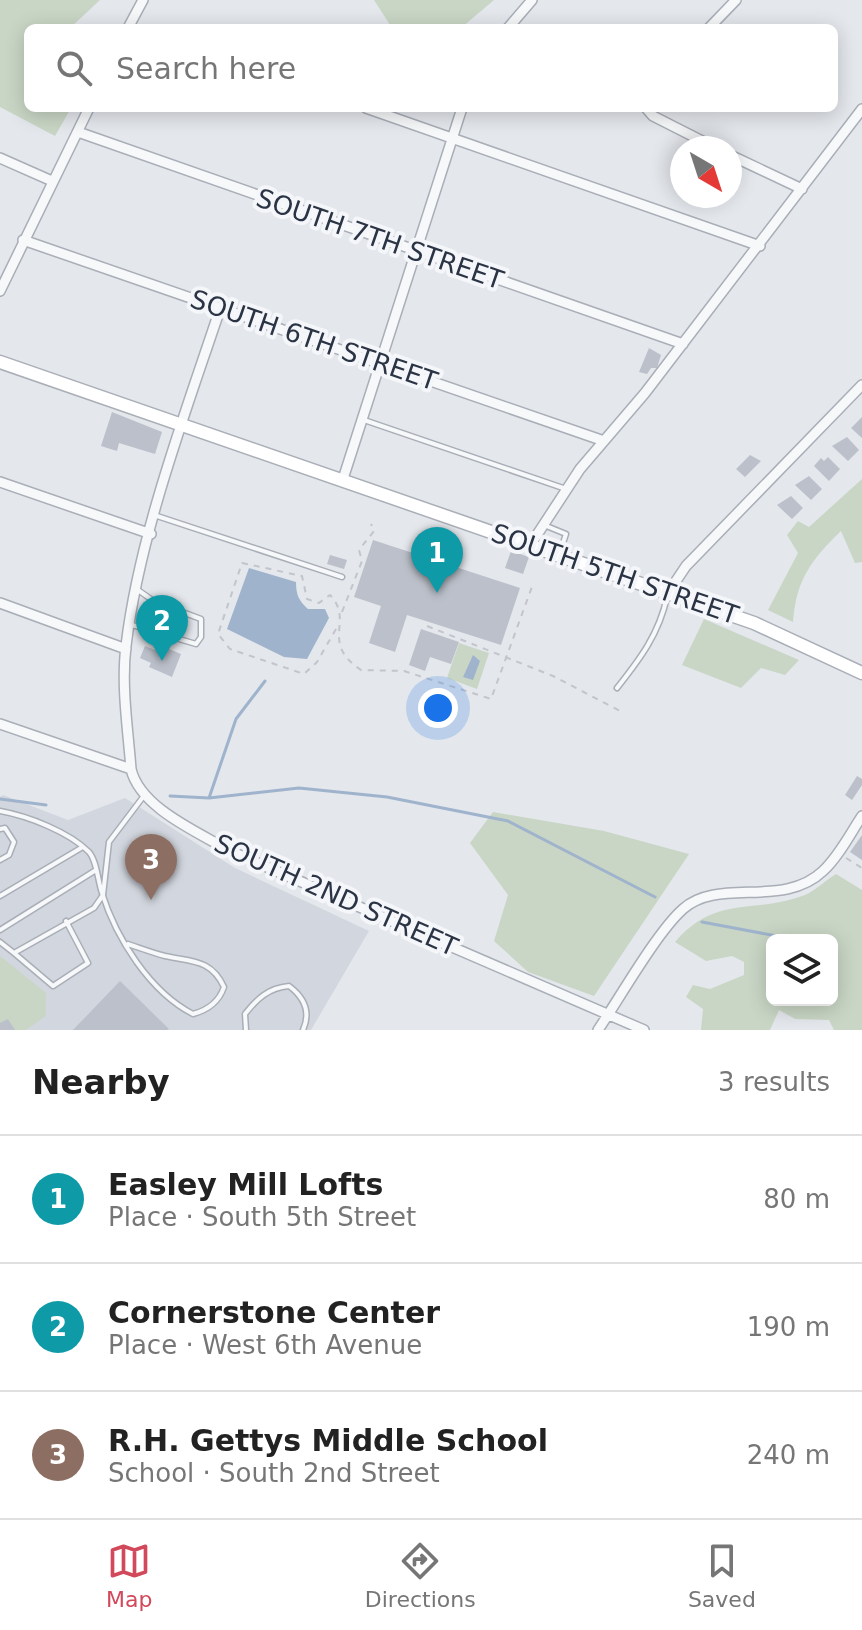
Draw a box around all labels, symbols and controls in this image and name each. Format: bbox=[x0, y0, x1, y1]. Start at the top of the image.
search box bbox=[24, 24, 838, 112]
icon: search bbox=[52, 46, 96, 90]
text: Search here bbox=[116, 51, 296, 86]
north arrow bbox=[670, 136, 742, 208]
street label: SOUTH 7TH STREET bbox=[253, 183, 507, 295]
street label: SOUTH 6TH STREET bbox=[187, 284, 441, 396]
street label: SOUTH 5TH STREET bbox=[488, 518, 742, 630]
pin: 1 bbox=[411, 527, 463, 593]
pin: 2 bbox=[136, 595, 188, 661]
your location bbox=[418, 688, 458, 728]
street label: SOUTH 2ND STREET bbox=[210, 828, 462, 962]
pin: 3 bbox=[125, 834, 177, 900]
map controls bbox=[766, 934, 838, 1006]
button: layers bbox=[766, 934, 838, 1006]
text: Nearby bbox=[32, 1062, 170, 1102]
text: 3 results bbox=[718, 1067, 830, 1097]
text: Easley Mill Lofts bbox=[108, 1167, 383, 1202]
text: 1 bbox=[49, 1184, 67, 1214]
text: 80 m bbox=[763, 1184, 830, 1214]
text: Place · South 5th Street bbox=[108, 1202, 416, 1232]
text: Cornerstone Center bbox=[108, 1295, 440, 1330]
text: 2 bbox=[49, 1312, 67, 1342]
text: 190 m bbox=[747, 1312, 830, 1342]
text: Place · West 6th Avenue bbox=[108, 1330, 422, 1360]
text: R.H. Gettys Middle School bbox=[108, 1423, 548, 1458]
text: 3 bbox=[49, 1440, 67, 1470]
text: 240 m bbox=[747, 1440, 830, 1470]
text: School · South 2nd Street bbox=[108, 1458, 440, 1488]
tab: Map bbox=[106, 1539, 153, 1612]
tab: Directions bbox=[365, 1539, 476, 1612]
tab: Saved bbox=[688, 1539, 756, 1612]

